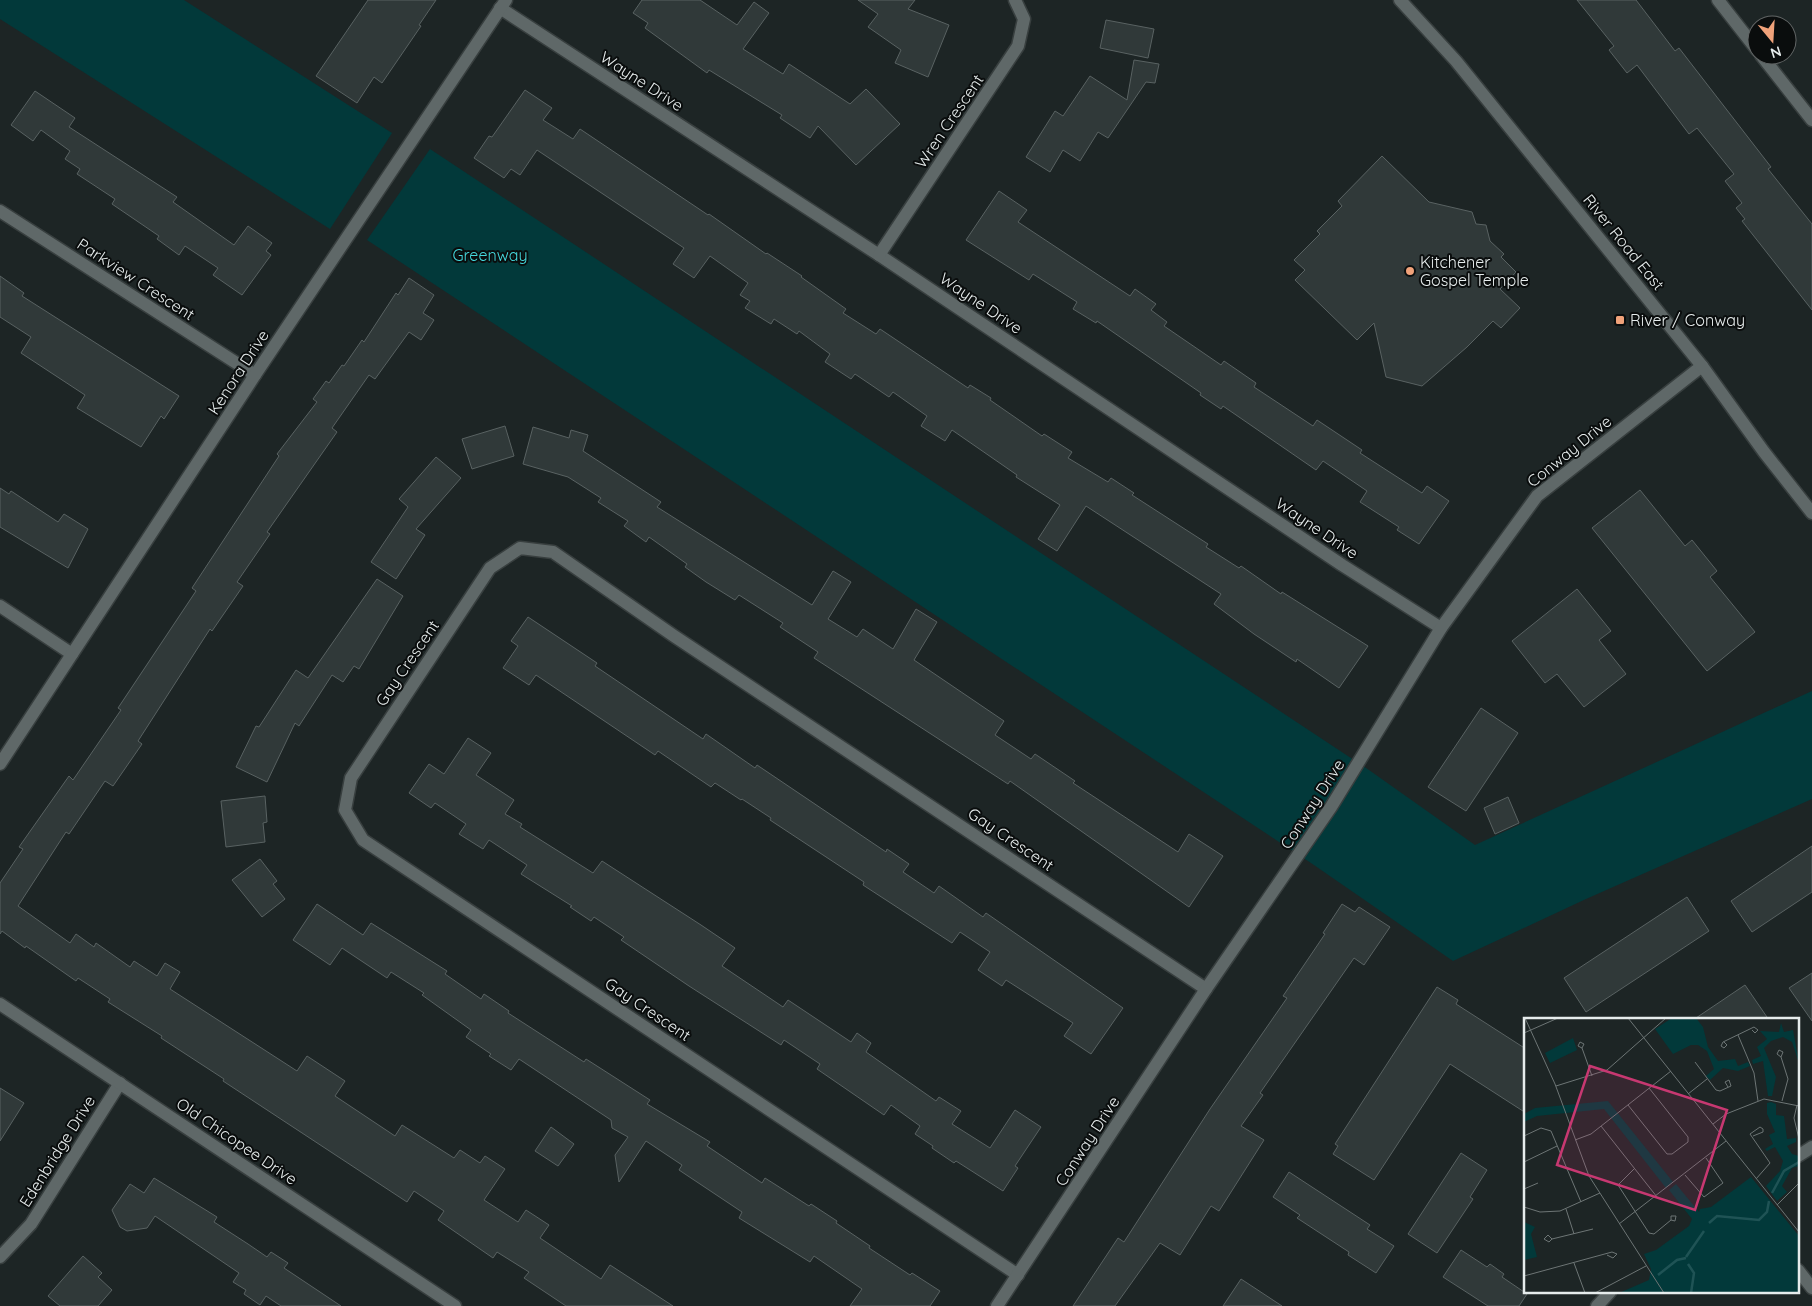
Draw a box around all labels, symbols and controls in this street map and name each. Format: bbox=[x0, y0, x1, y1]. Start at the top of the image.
north arrow bbox=[1747, 15, 1797, 65]
text: N bbox=[1768, 42, 1784, 63]
street label: Wayne Drive bbox=[597, 47, 687, 115]
street label: Wren Crescent bbox=[910, 70, 988, 172]
street label: River Road East bbox=[1579, 190, 1669, 294]
street label: Parkview Crescent bbox=[74, 234, 198, 324]
park label: Greenway bbox=[452, 245, 528, 265]
place label: Kitchener Gospel Temple bbox=[1420, 252, 1529, 290]
marker: Kitchener Gospel Temple bbox=[1404, 265, 1416, 277]
street label: Wayne Drive bbox=[936, 268, 1026, 338]
place label: River / Conway bbox=[1630, 310, 1745, 330]
marker: River / Conway bbox=[1614, 314, 1626, 326]
street label: Kenora Drive bbox=[203, 326, 273, 418]
street label: Conway Drive bbox=[1523, 411, 1615, 491]
street label: Wayne Drive bbox=[1272, 493, 1362, 563]
street label: Gay Crescent bbox=[371, 616, 443, 710]
street label: Conway Drive bbox=[1276, 755, 1348, 853]
street label: Gay Crescent bbox=[964, 803, 1058, 875]
street label: Gay Crescent bbox=[601, 973, 695, 1045]
inset map bbox=[1524, 1018, 1800, 1294]
street label: Edenbridge Drive bbox=[15, 1092, 99, 1210]
street label: Conway Drive bbox=[1051, 1092, 1123, 1190]
street label: Old Chicopee Drive bbox=[173, 1093, 301, 1189]

